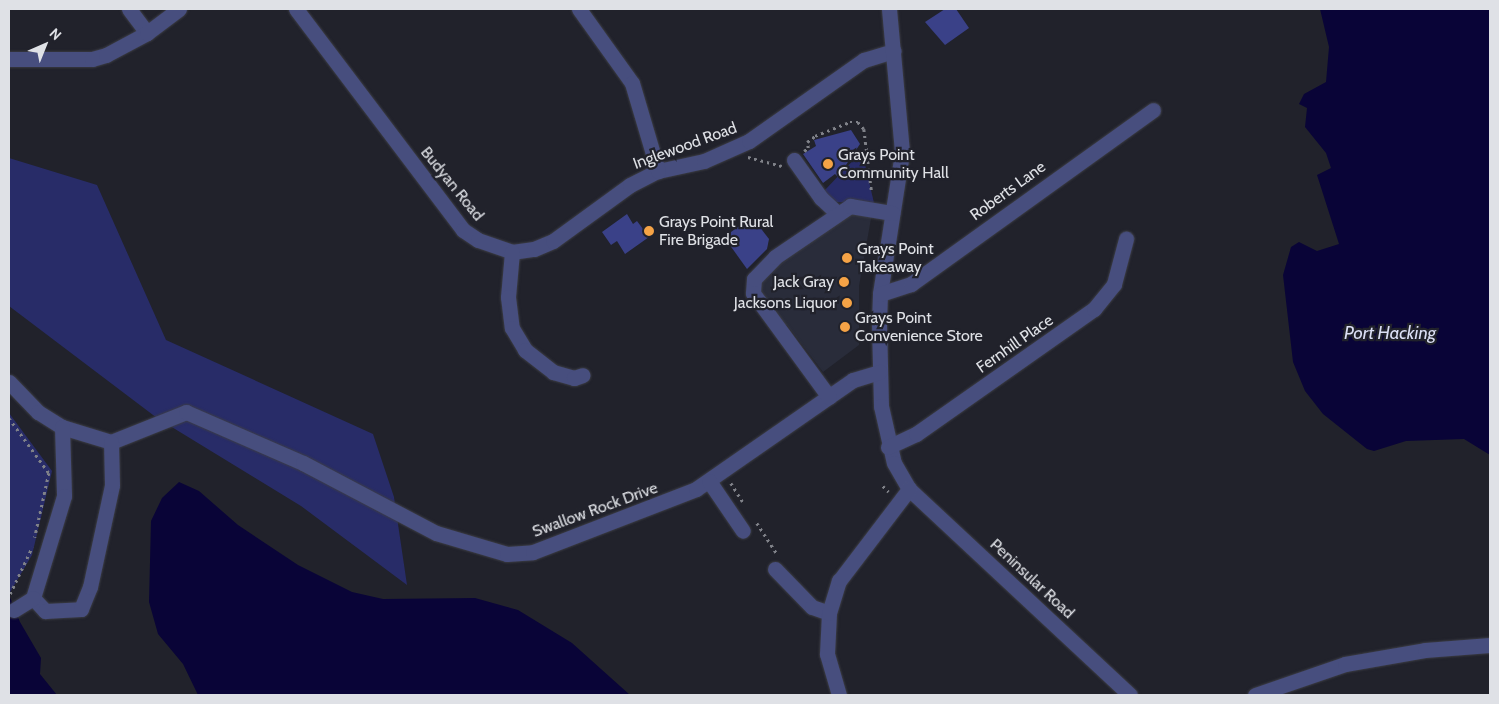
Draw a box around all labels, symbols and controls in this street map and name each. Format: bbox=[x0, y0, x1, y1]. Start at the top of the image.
north arrow bbox=[20, 20, 70, 70]
text: N bbox=[46, 24, 65, 44]
street label: Inglewood Road bbox=[630, 118, 740, 174]
street label: Budyan Road bbox=[416, 143, 488, 225]
place label: Grays Point Community Hall bbox=[838, 145, 949, 183]
street label: Roberts Lane bbox=[966, 157, 1050, 225]
marker: Grays Point Community Hall bbox=[822, 158, 834, 170]
place label: Grays Point Rural Fire Brigade bbox=[659, 212, 773, 250]
marker: Grays Point Rural Fire Brigade bbox=[643, 225, 655, 237]
place label: Grays Point Takeaway bbox=[857, 239, 934, 277]
marker: Grays Point Takeaway bbox=[841, 252, 853, 264]
place label: Jack Gray bbox=[773, 272, 834, 292]
marker: Jack Gray bbox=[838, 276, 850, 288]
place label: Jacksons Liquor bbox=[734, 293, 837, 313]
marker: Jacksons Liquor bbox=[841, 297, 853, 309]
place label: Grays Point Convenience Store bbox=[855, 308, 983, 346]
street label: Fernhill Place bbox=[973, 311, 1057, 377]
marker: Grays Point Convenience Store bbox=[839, 321, 851, 333]
water label: Port Hacking bbox=[1344, 322, 1436, 344]
street label: Swallow Rock Drive bbox=[530, 478, 660, 542]
street label: Peninsular Road bbox=[986, 535, 1078, 623]

